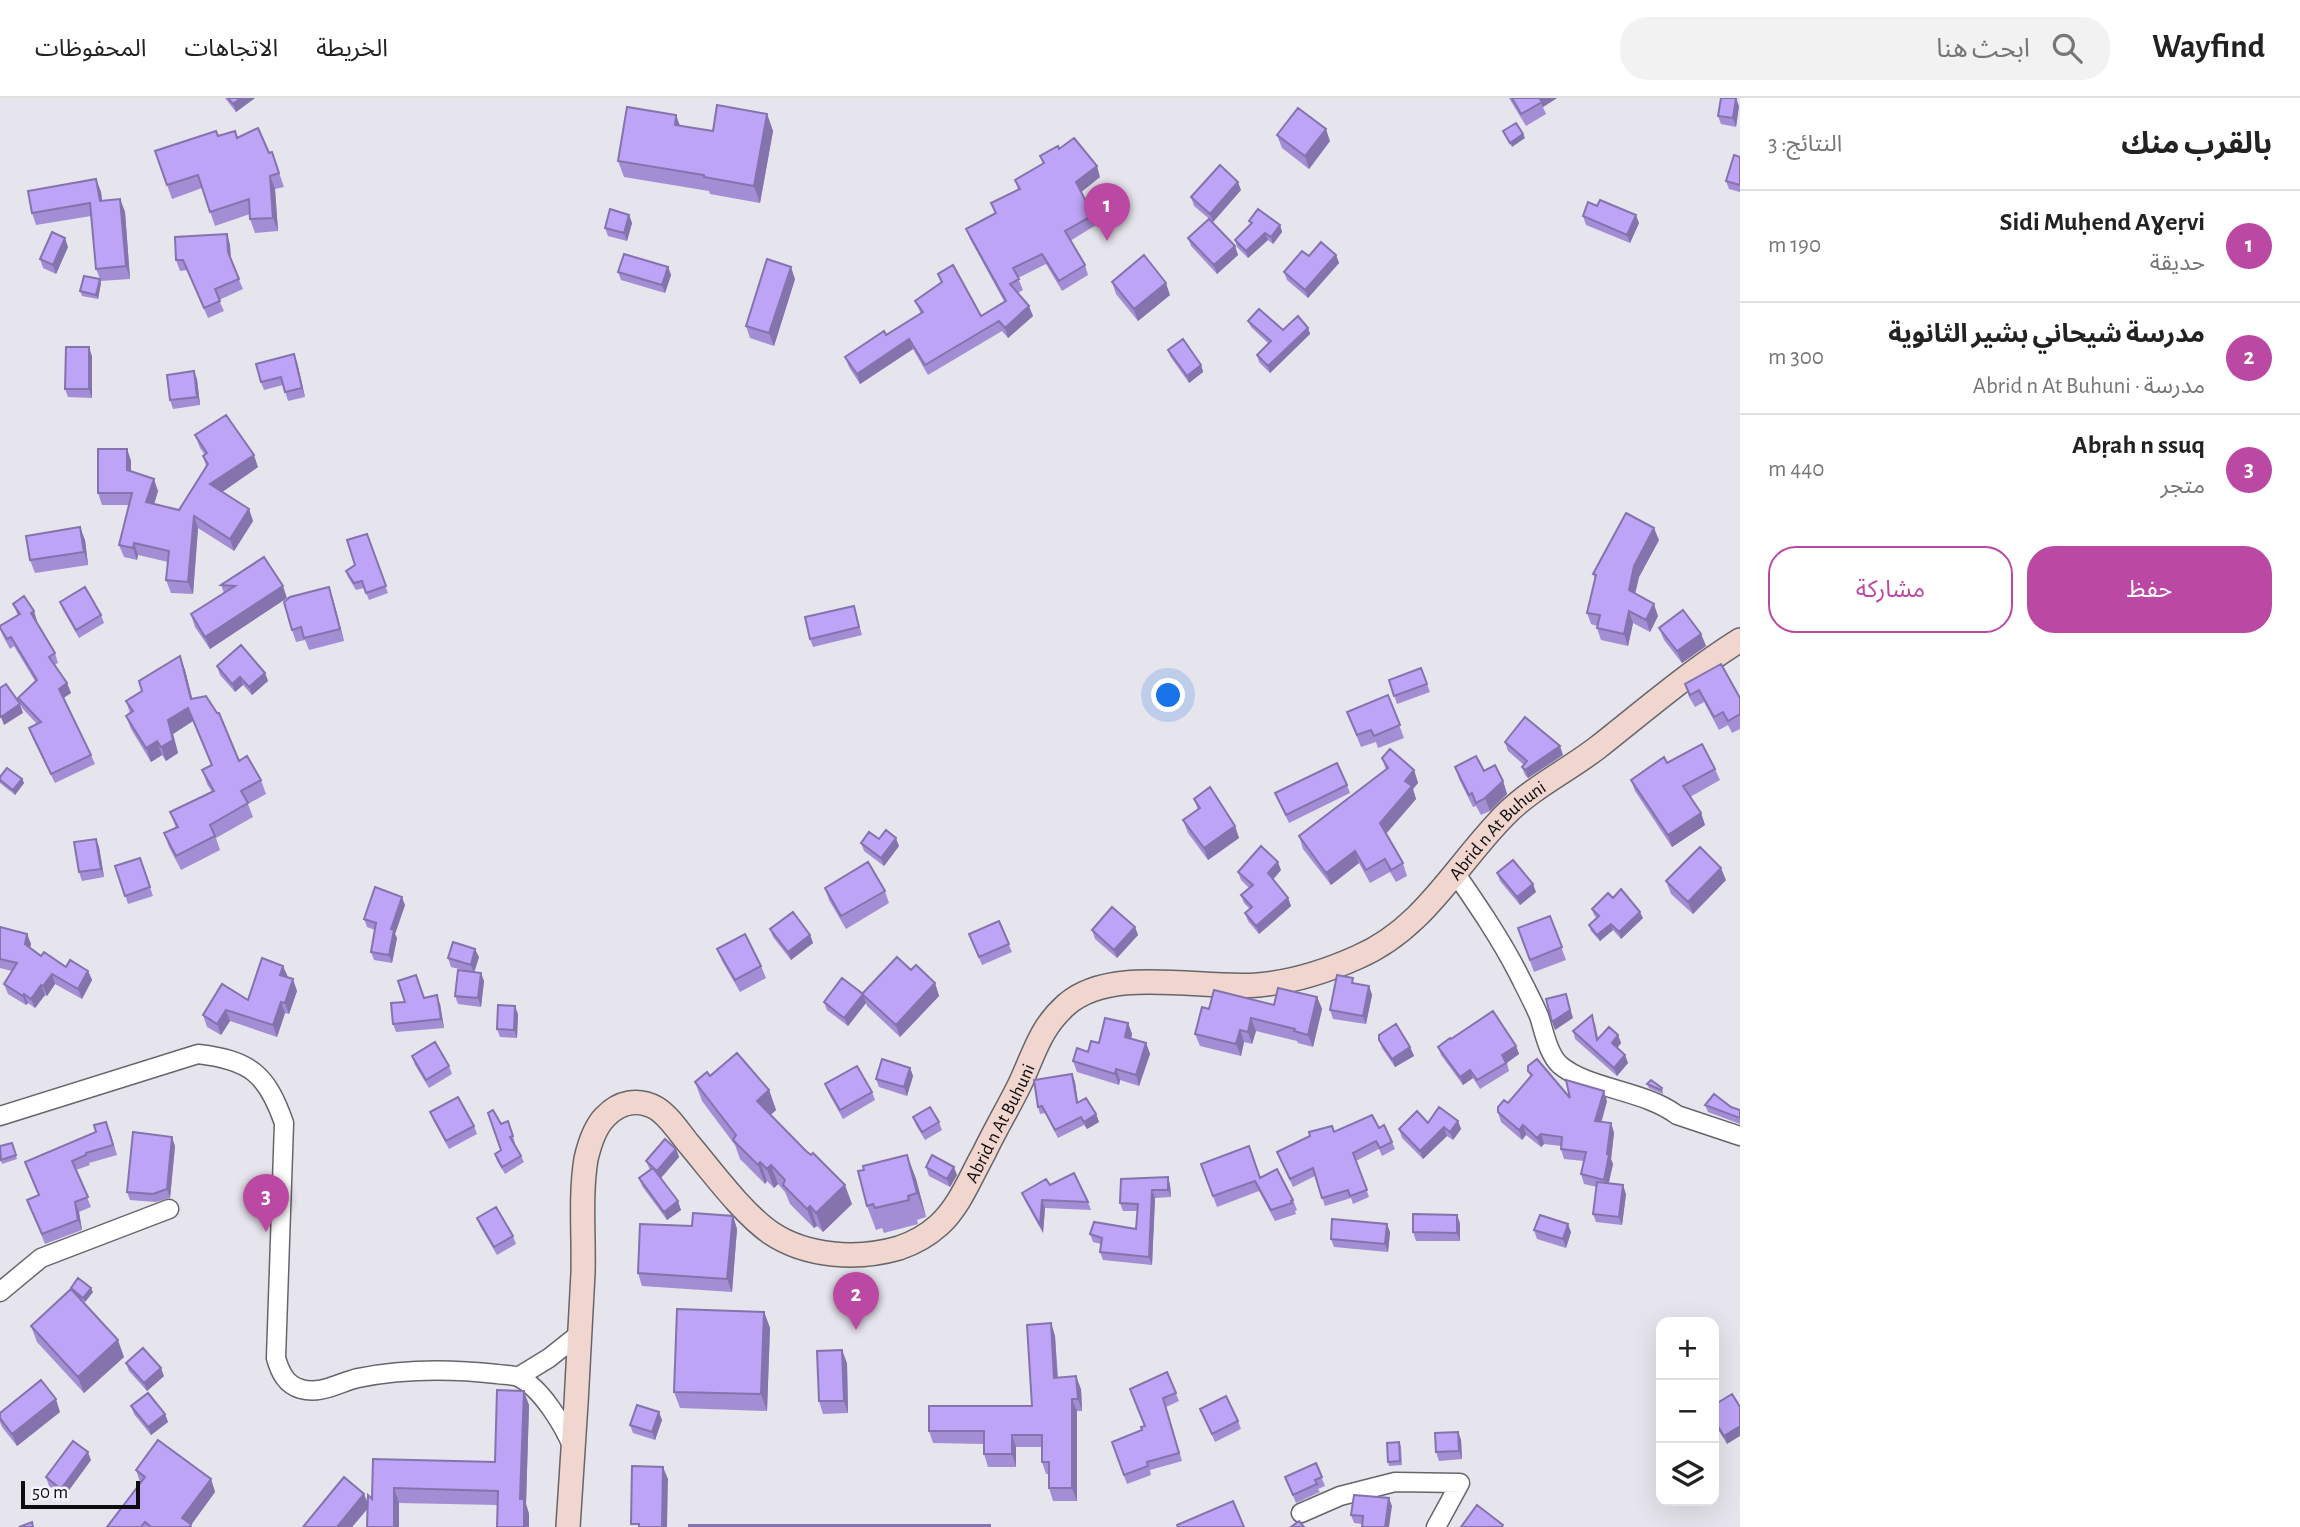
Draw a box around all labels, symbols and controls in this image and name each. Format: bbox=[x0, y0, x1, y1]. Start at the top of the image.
search box bbox=[1620, 17, 2110, 80]
icon: search bbox=[2048, 29, 2086, 67]
text: Wayfind bbox=[2152, 31, 2265, 64]
text: ابحث هنا bbox=[1936, 36, 2030, 62]
text: المحفوظات bbox=[35, 37, 146, 61]
text: الاتجاهات bbox=[184, 37, 278, 61]
text: الخريطة bbox=[316, 37, 388, 61]
text: بالقرب منك bbox=[2121, 129, 2272, 159]
text: النتائج: 3 bbox=[1768, 133, 1842, 156]
pin: 1 bbox=[1084, 183, 1130, 241]
text: Sidi Muḥend Aɣeṛvi bbox=[2000, 209, 2205, 235]
text: 190 m bbox=[1768, 234, 1821, 257]
text: 1 bbox=[2245, 234, 2253, 257]
text: حديقة bbox=[2150, 252, 2205, 275]
text: مدرسة شيحاني بشير الثانوية bbox=[1888, 321, 2205, 347]
text: 300 m bbox=[1768, 346, 1824, 369]
text: 2 bbox=[2244, 346, 2254, 369]
text: مدرسة · Abrid n At Buhuni bbox=[1973, 375, 2205, 398]
text: Abṛah n ssuq bbox=[2072, 432, 2205, 458]
text: 440 m bbox=[1768, 458, 1824, 481]
text: 3 bbox=[2244, 458, 2254, 481]
text: متجر bbox=[2161, 475, 2205, 498]
button: مشاركة bbox=[1768, 546, 2013, 633]
button: حفظ bbox=[2027, 546, 2272, 633]
your location bbox=[1151, 678, 1185, 712]
street label: Abrid n At Buhuni bbox=[1446, 778, 1550, 884]
street label: Abrid n At Buhuni bbox=[962, 1061, 1039, 1186]
pin: 3 bbox=[243, 1174, 289, 1232]
pin: 2 bbox=[833, 1272, 879, 1330]
map controls bbox=[1656, 1317, 1719, 1506]
button: + bbox=[1656, 1317, 1719, 1380]
button: − bbox=[1656, 1380, 1719, 1443]
button: layers bbox=[1656, 1443, 1719, 1506]
scale bar bbox=[21, 1478, 140, 1510]
text: 50 m bbox=[32, 1483, 68, 1502]

